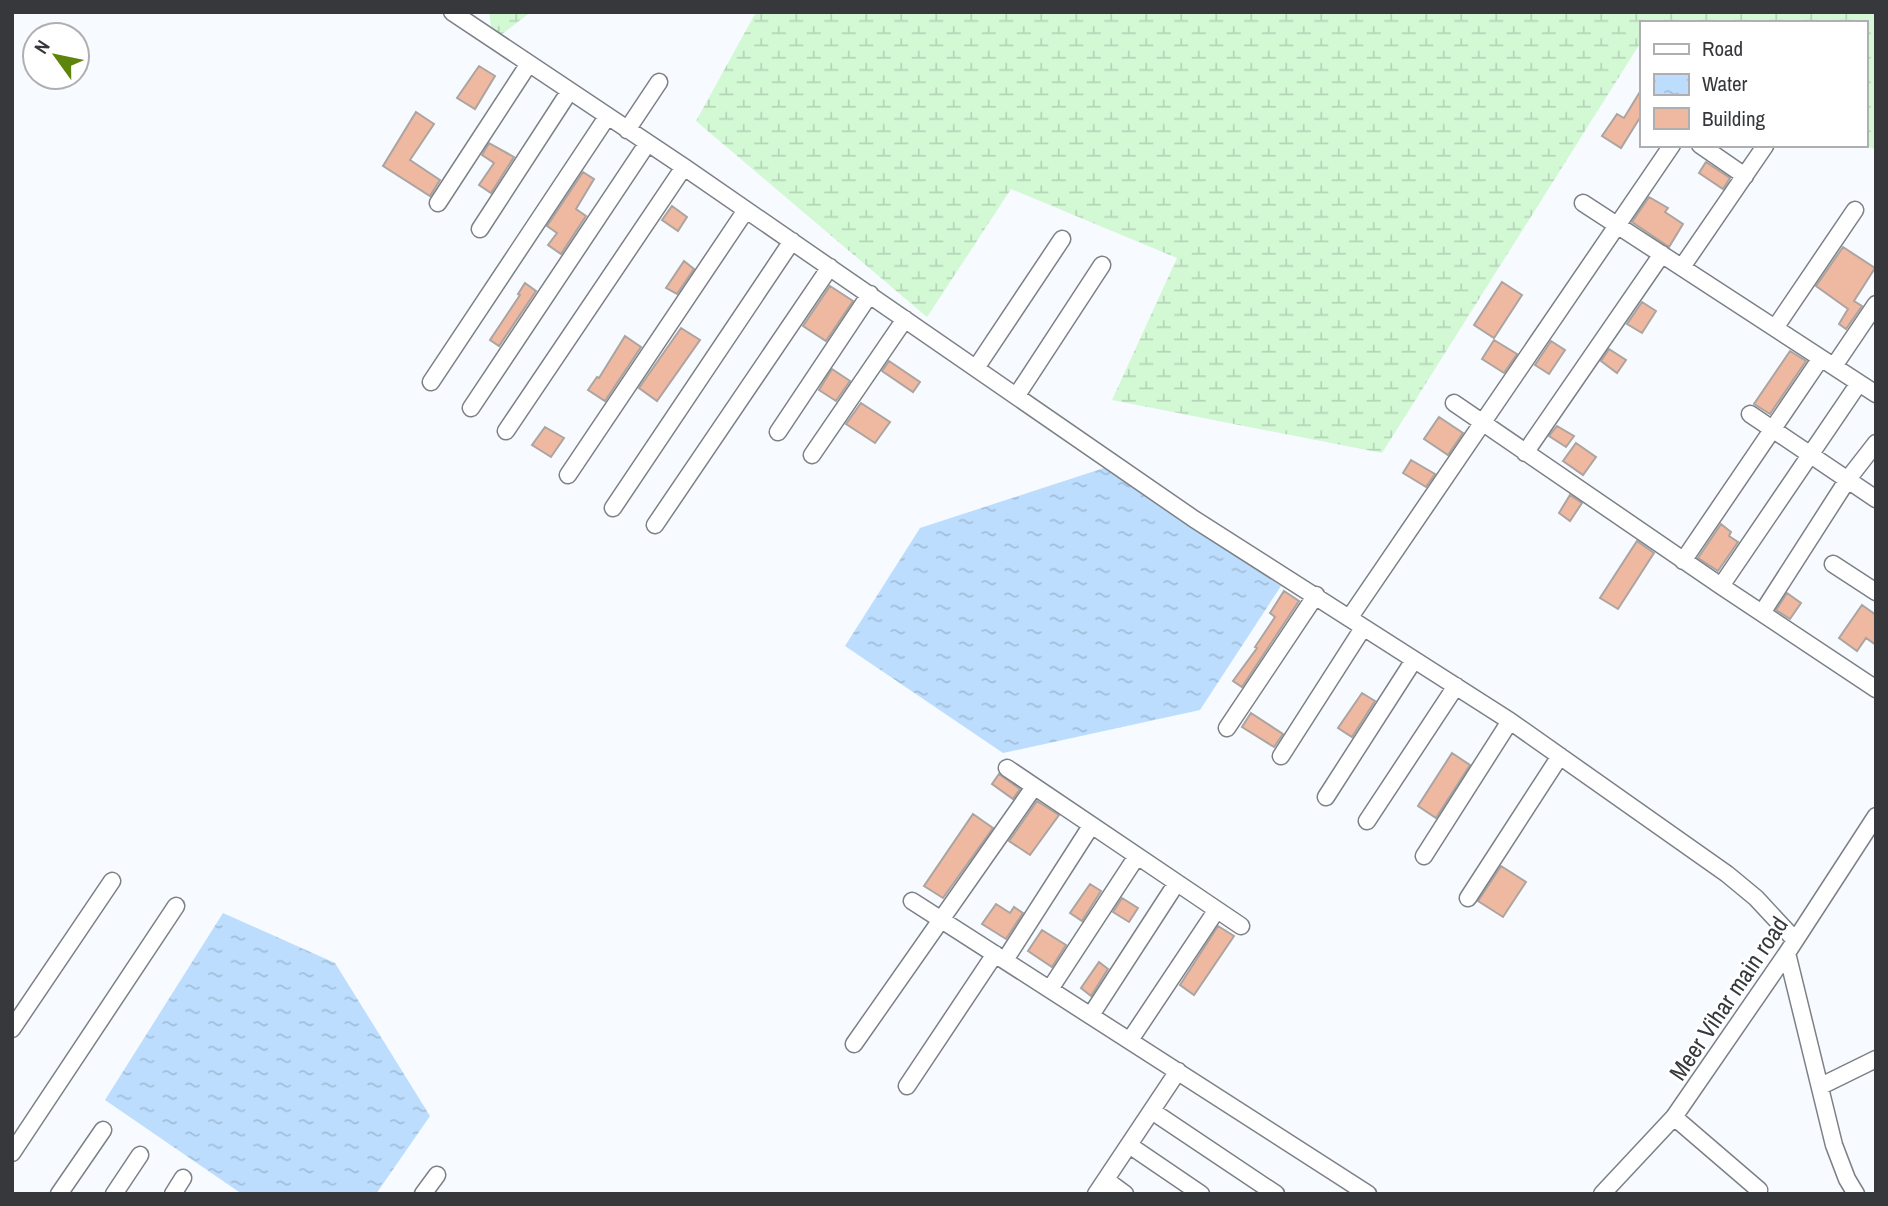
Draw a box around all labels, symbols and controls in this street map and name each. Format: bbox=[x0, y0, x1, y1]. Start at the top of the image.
north arrow bbox=[21, 21, 91, 91]
legend bbox=[1640, 21, 1867, 147]
text: Road bbox=[1702, 34, 1743, 63]
text: N bbox=[28, 35, 56, 59]
text: Water bbox=[1702, 69, 1748, 98]
text: Building bbox=[1702, 104, 1766, 133]
street label: Meer Vihar main road bbox=[1661, 910, 1795, 1086]

